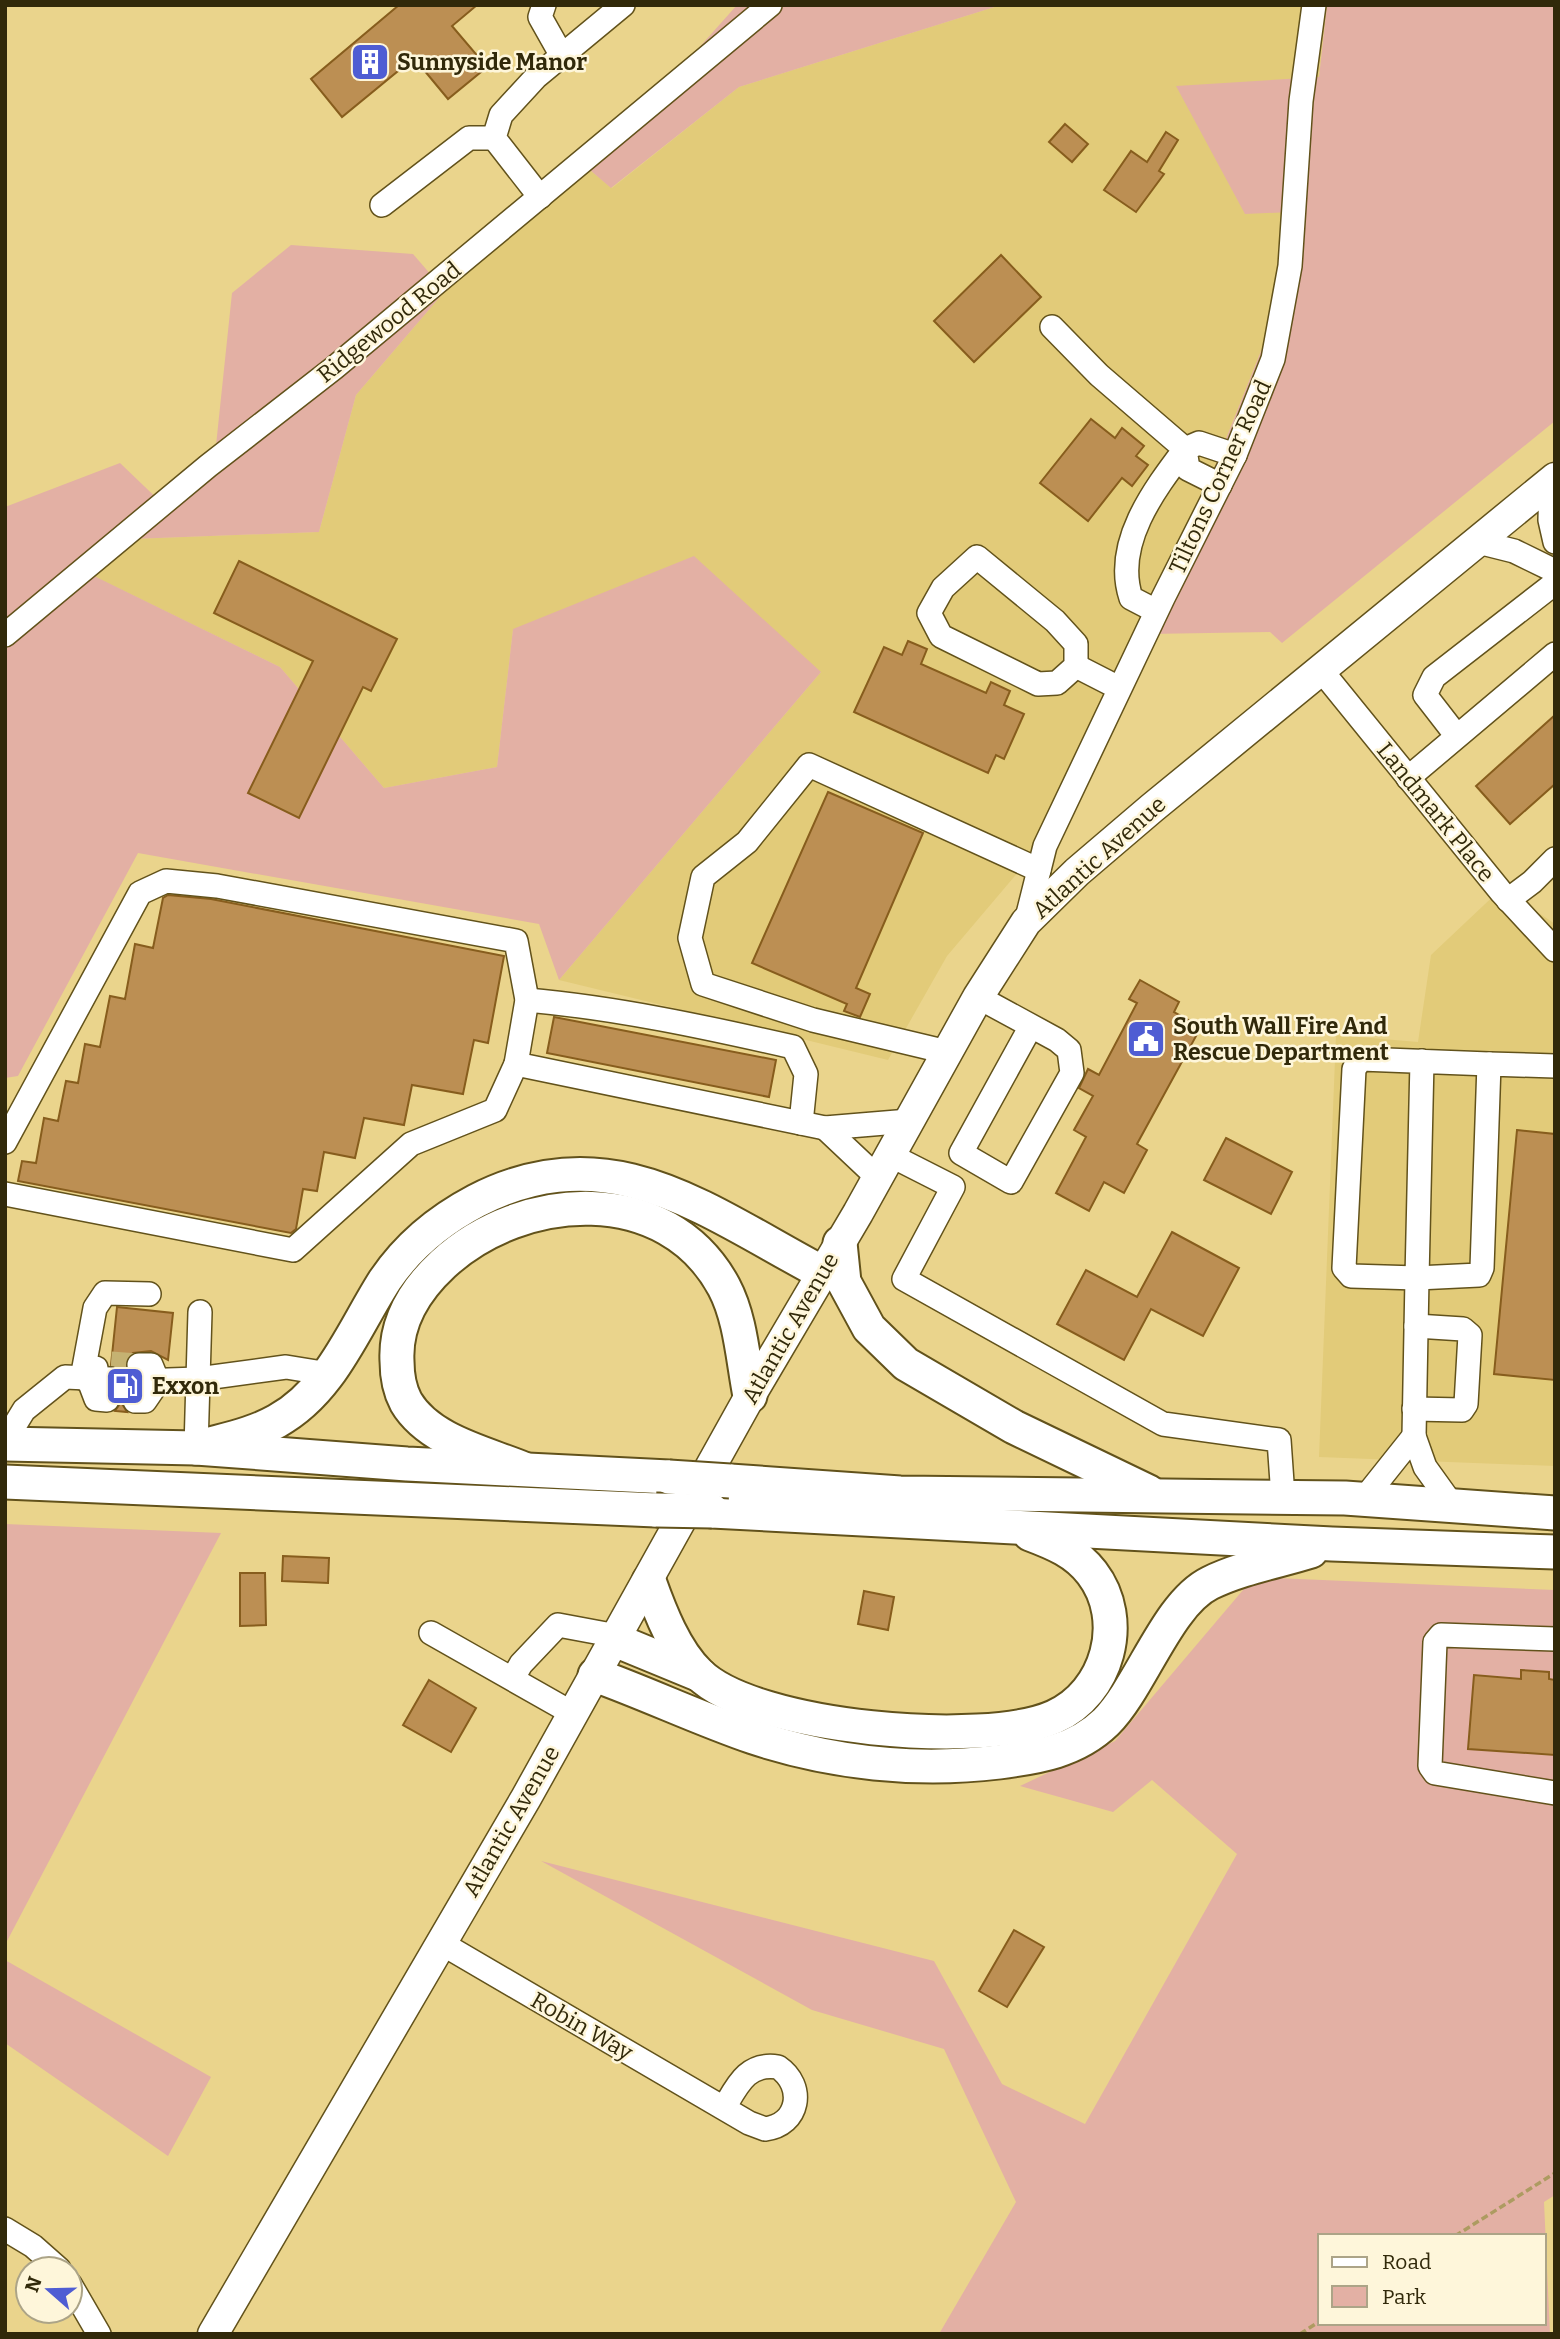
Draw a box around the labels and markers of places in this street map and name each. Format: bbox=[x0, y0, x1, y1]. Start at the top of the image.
building icon: Sunnyside Manor bbox=[349, 41, 391, 83]
place label: Sunnyside Manor bbox=[397, 48, 587, 76]
place label: South Wall Fire And Rescue Department bbox=[1173, 1012, 1389, 1066]
public building icon: South Wall Fire And Rescue Department bbox=[1125, 1018, 1167, 1060]
fuel station icon: Exxon bbox=[104, 1365, 146, 1407]
place label: Exxon bbox=[152, 1372, 219, 1400]

